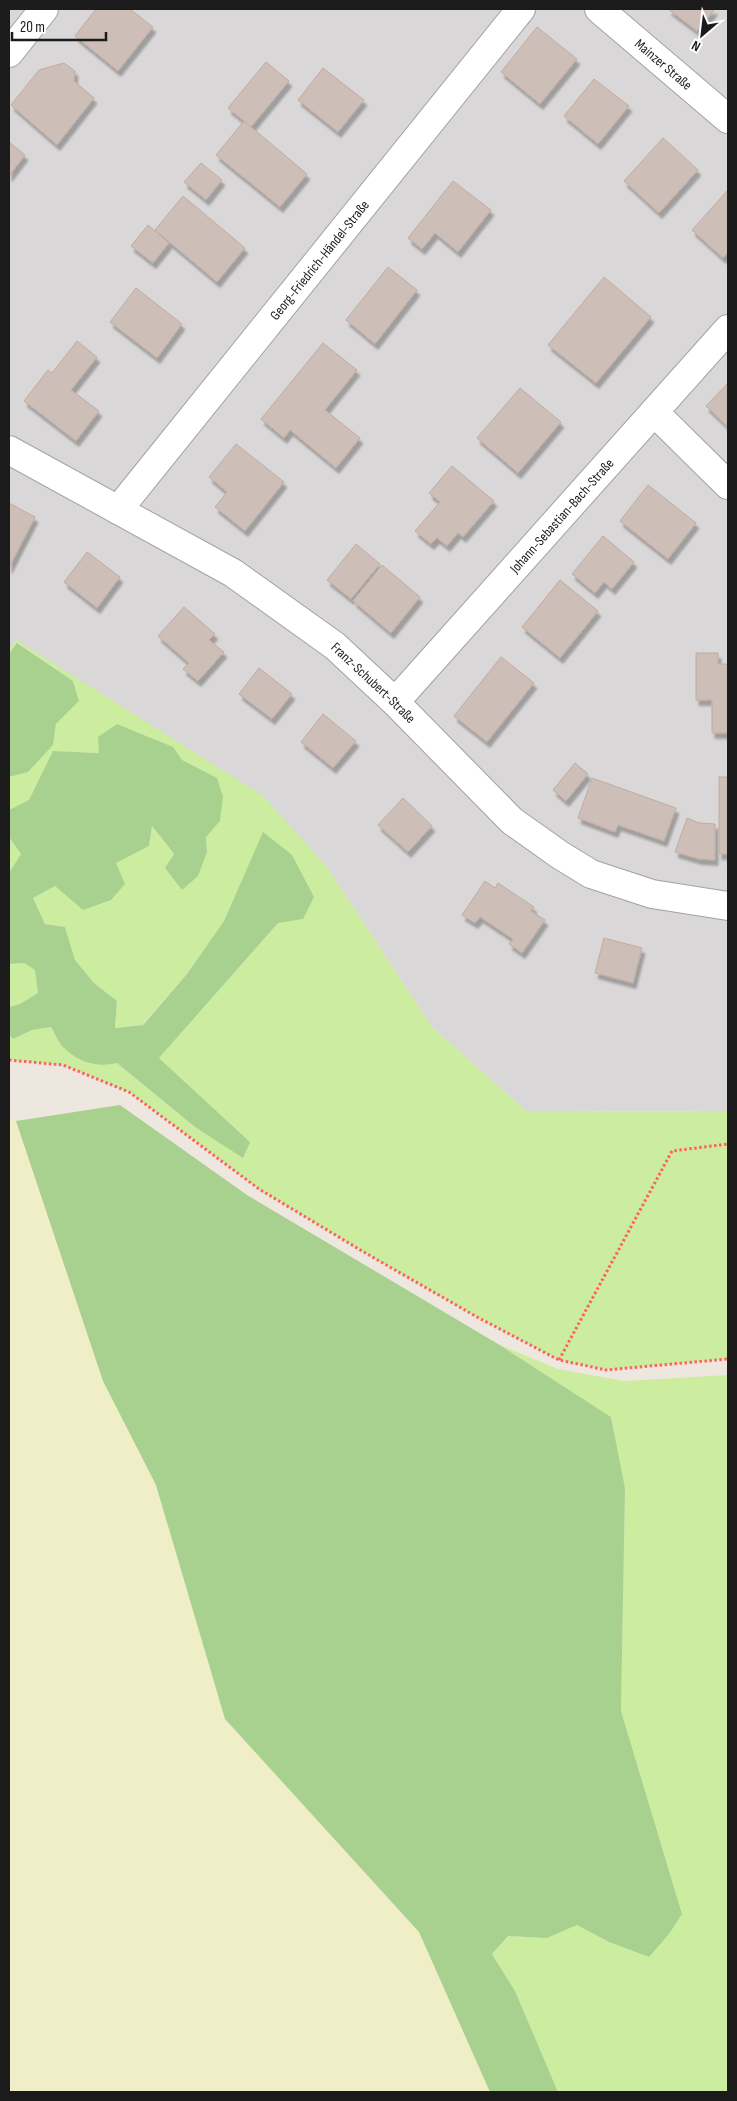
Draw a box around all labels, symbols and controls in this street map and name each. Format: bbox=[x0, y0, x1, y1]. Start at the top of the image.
scale bar bbox=[12, 10, 106, 42]
north arrow bbox=[677, 10, 727, 60]
text: 20 m bbox=[20, 18, 45, 37]
street label: Mainzer Straße bbox=[632, 35, 696, 93]
text: N bbox=[689, 37, 703, 55]
street label: Georg-Friedrich-Händel-Straße bbox=[266, 197, 372, 323]
street label: Johann-Sebastian-Bach-Straße bbox=[505, 455, 617, 577]
street label: Franz-Schubert-Straße bbox=[328, 638, 419, 726]

